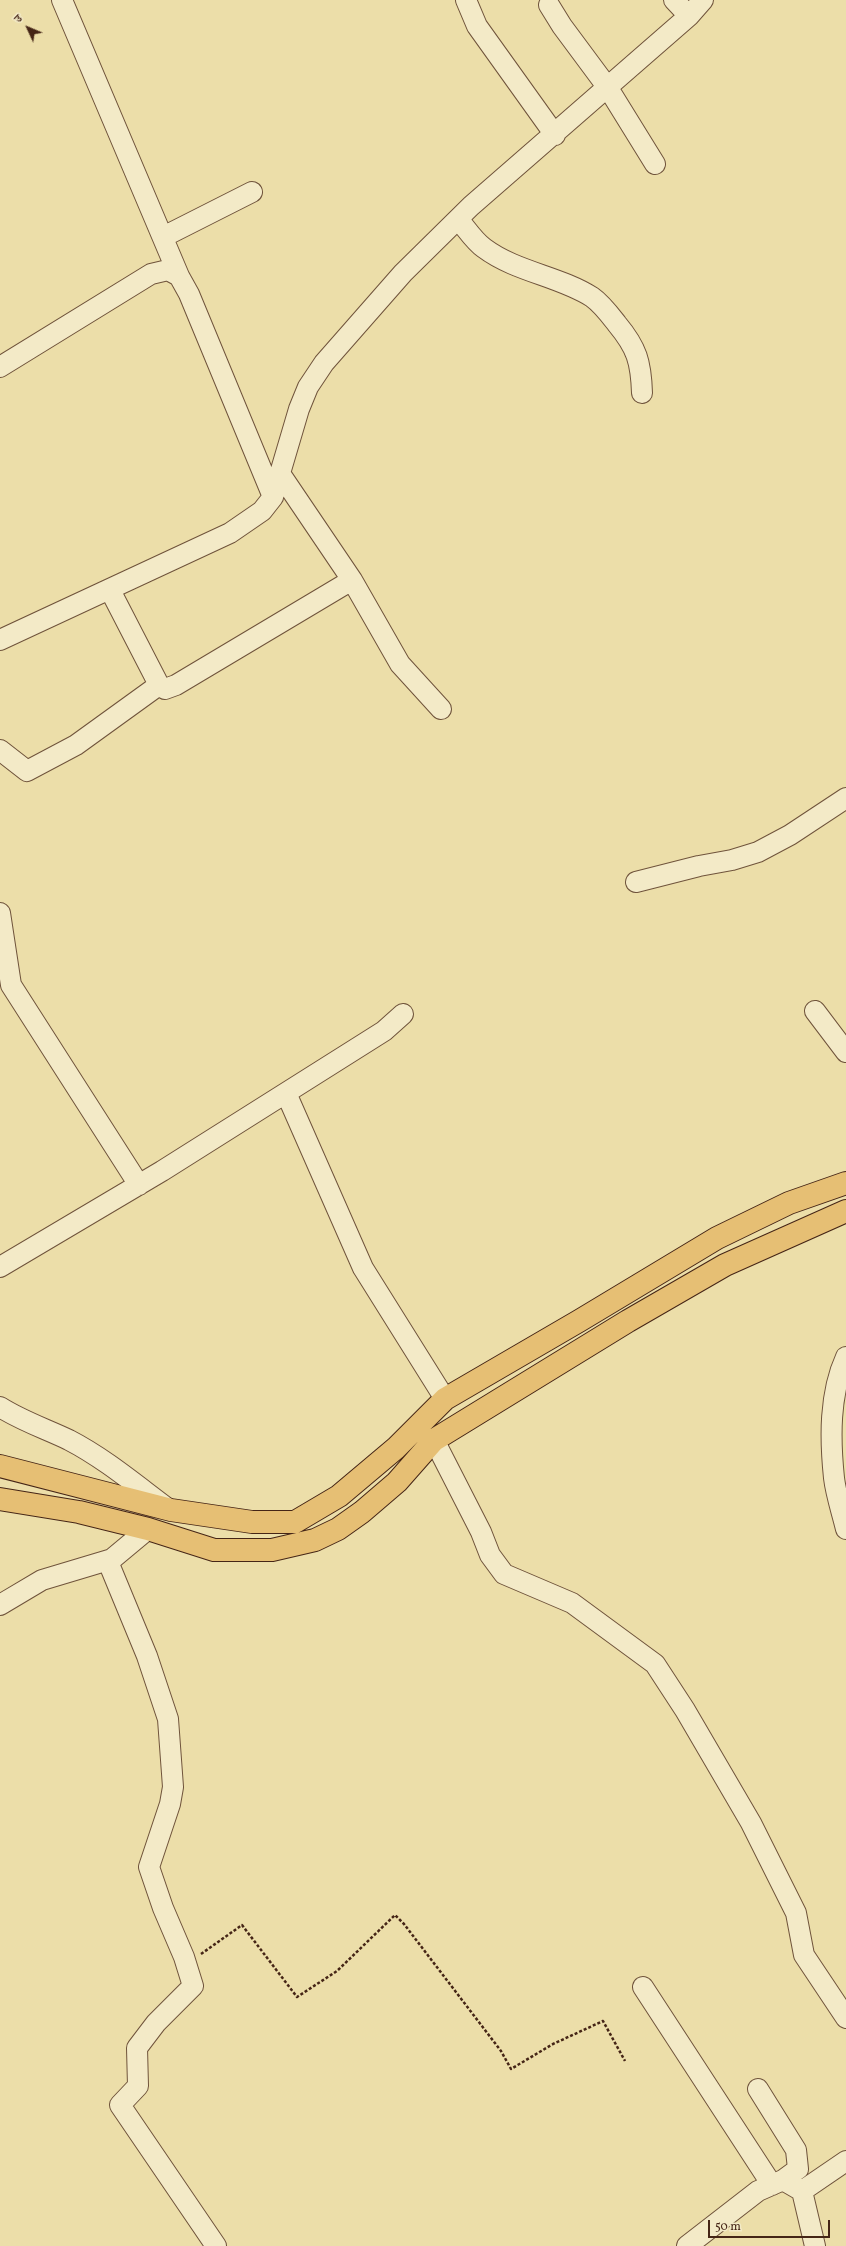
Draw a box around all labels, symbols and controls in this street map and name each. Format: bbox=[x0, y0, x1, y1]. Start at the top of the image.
north arrow bbox=[8, 8, 48, 48]
text: उ bbox=[12, 12, 26, 27]
scale bar bbox=[710, 2212, 832, 2238]
text: 50 m bbox=[715, 2219, 741, 2235]

